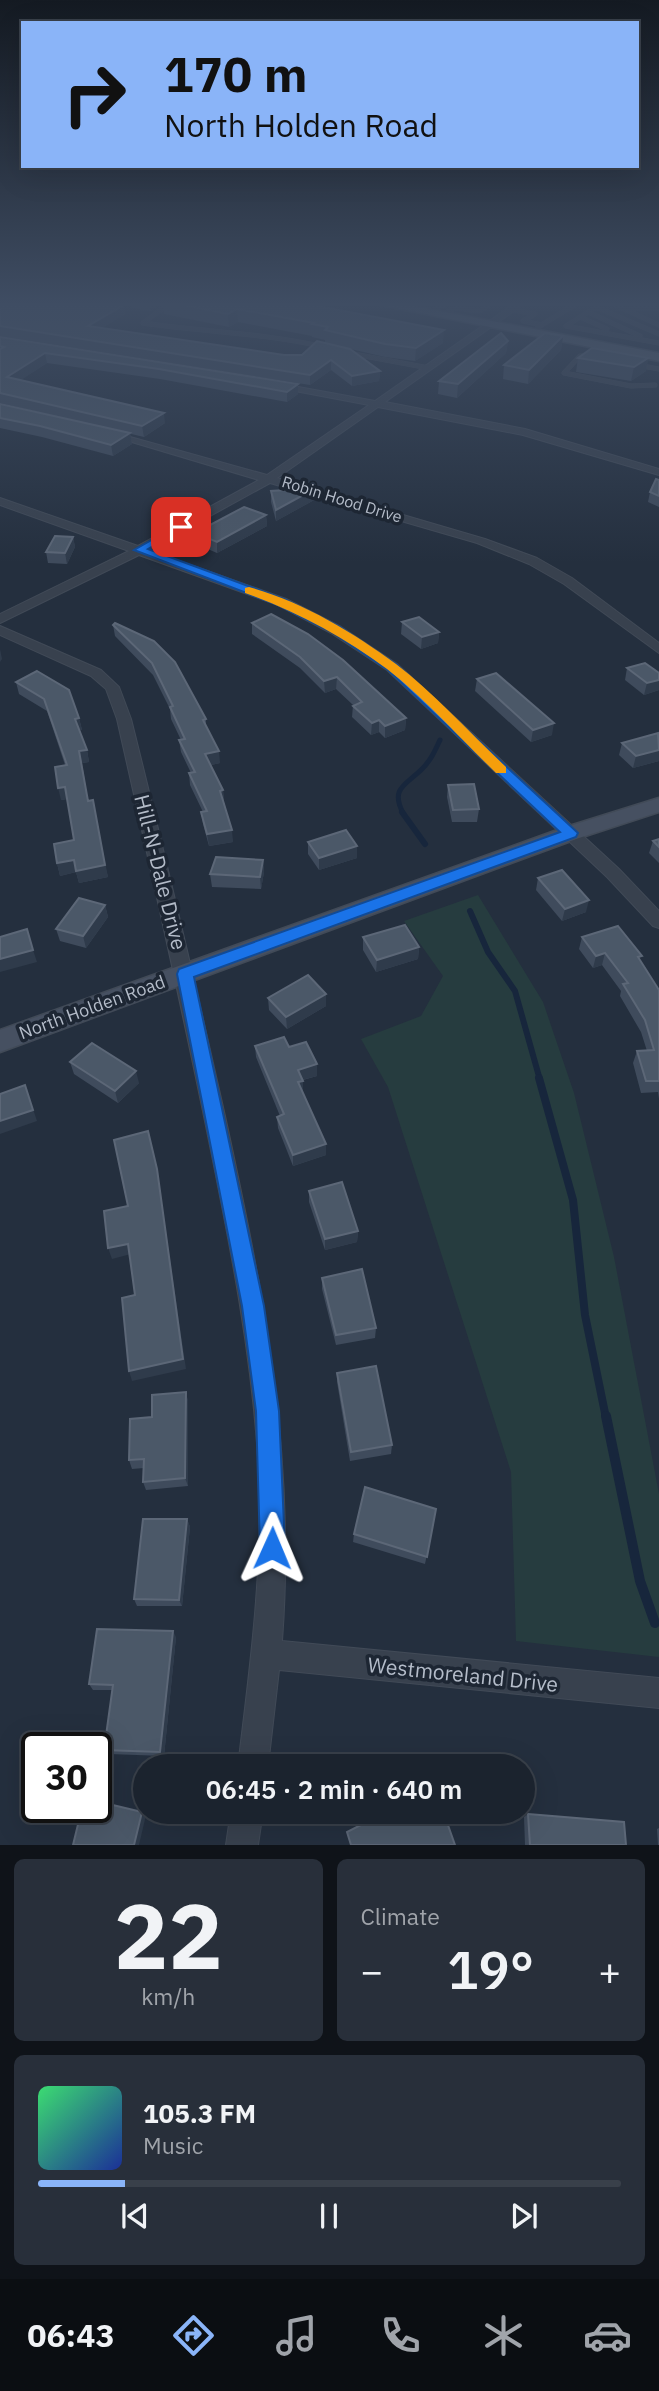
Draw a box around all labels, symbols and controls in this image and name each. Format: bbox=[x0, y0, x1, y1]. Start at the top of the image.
text: 170 m bbox=[164, 42, 308, 105]
icon: right bbox=[49, 49, 140, 140]
text: North Holden Road bbox=[164, 104, 438, 146]
street label: Robin Hood Drive bbox=[280, 471, 405, 527]
pin bbox=[151, 497, 211, 557]
icon: arrive bbox=[162, 508, 200, 546]
street label: Hill-N-Dale Drive bbox=[128, 791, 194, 953]
street label: North Holden Road bbox=[16, 970, 168, 1044]
position arrow bbox=[235, 1511, 309, 1585]
street label: Westmoreland Drive bbox=[366, 1650, 560, 1698]
speed limit sign: 30 bbox=[21, 1732, 112, 1823]
text: 06:45 · 2 min · 640 m bbox=[206, 1772, 462, 1806]
text: 22 bbox=[114, 1876, 223, 1994]
text: Climate bbox=[361, 1901, 440, 1931]
text: 19° bbox=[447, 1936, 534, 2003]
text: − bbox=[361, 1946, 383, 1995]
text: + bbox=[598, 1946, 621, 1995]
text: km/h bbox=[141, 1981, 195, 2011]
text: 105.3 FM bbox=[143, 2096, 256, 2130]
text: Music bbox=[143, 2130, 203, 2160]
icon: previous bbox=[116, 2197, 154, 2235]
icon: pause bbox=[310, 2197, 348, 2235]
icon: next bbox=[505, 2197, 543, 2235]
icon: directions bbox=[169, 2311, 218, 2360]
icon: music bbox=[272, 2311, 321, 2360]
icon: phone bbox=[376, 2311, 425, 2360]
icon: climate bbox=[479, 2311, 528, 2360]
icon: car bbox=[583, 2311, 632, 2360]
text: 06:43 bbox=[27, 2314, 115, 2356]

